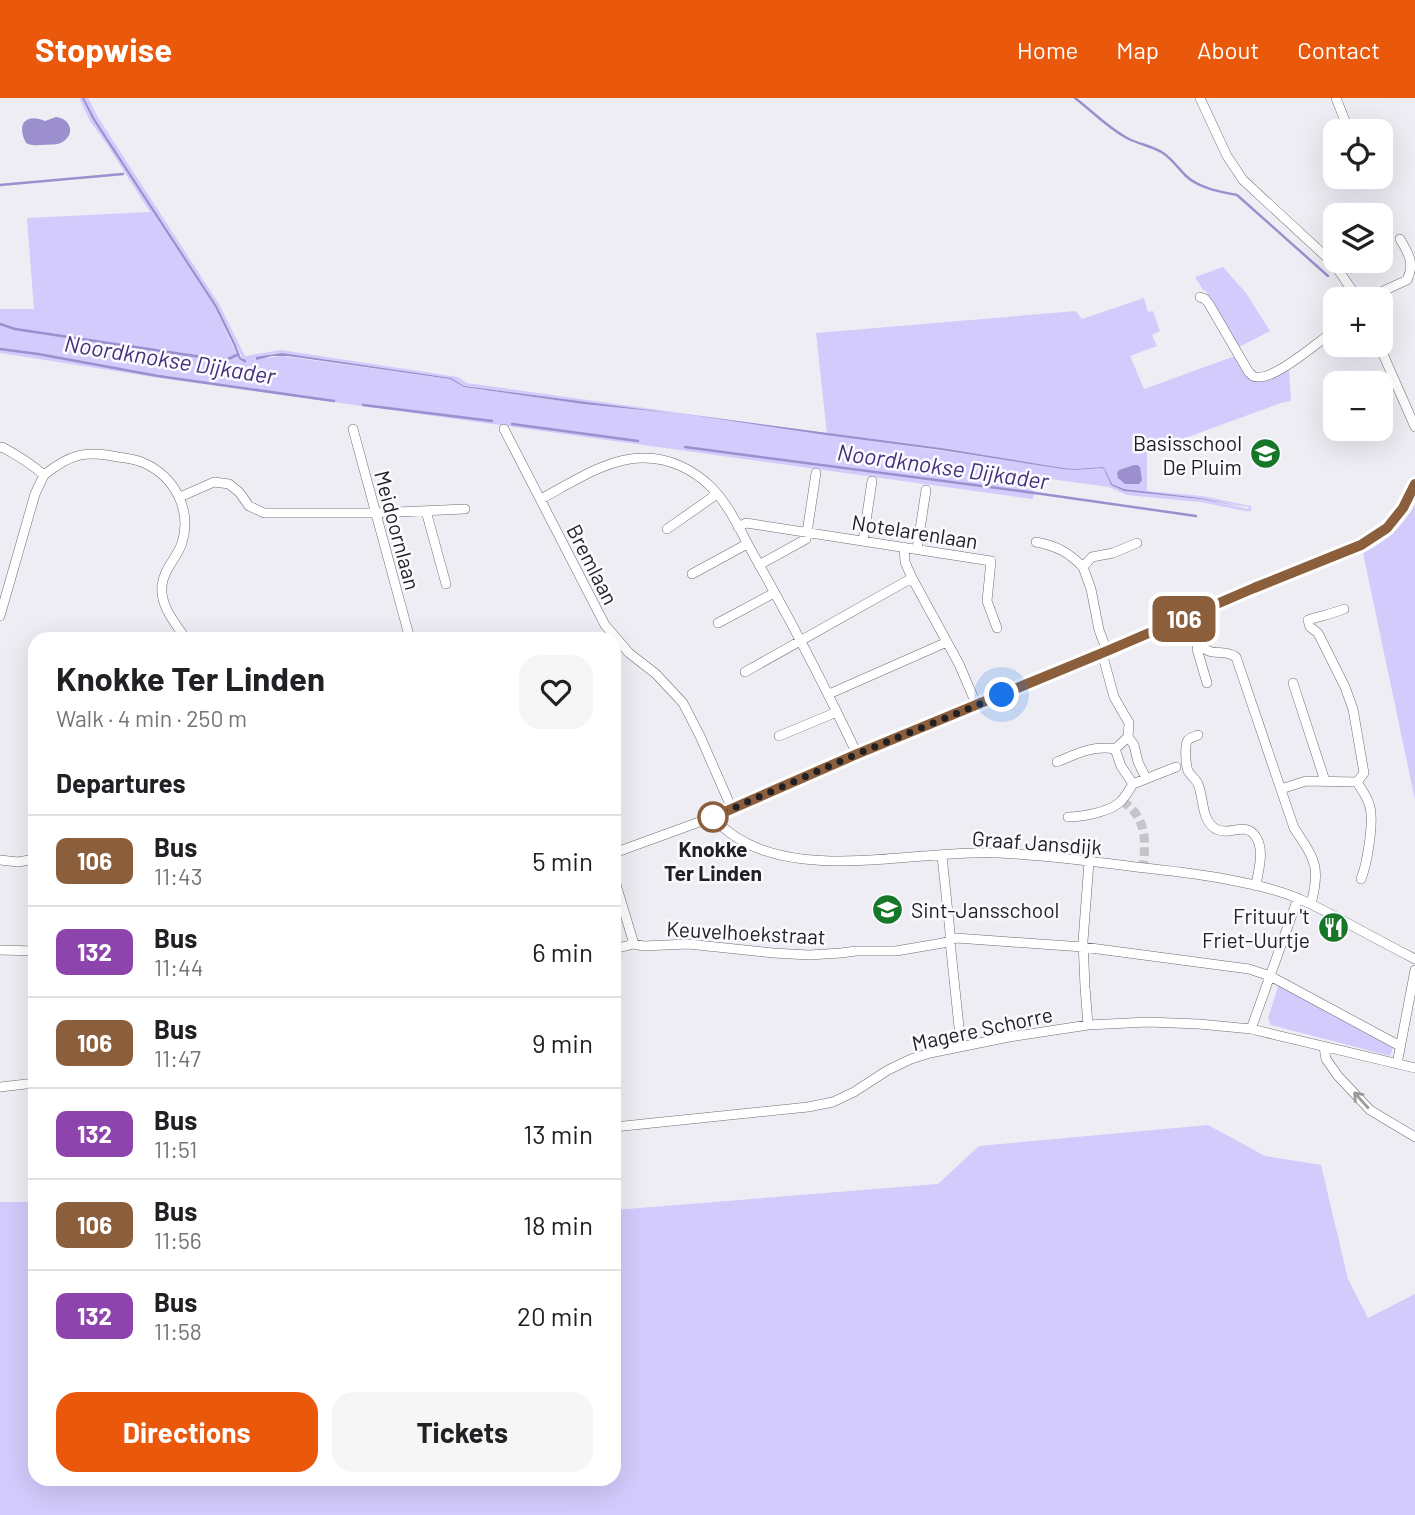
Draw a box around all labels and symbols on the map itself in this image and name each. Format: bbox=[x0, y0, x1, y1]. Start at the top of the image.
water label: Noordknokse Dijkader bbox=[63, 329, 278, 390]
place label: Basisschool De Pluim bbox=[1133, 430, 1242, 479]
water label: Noordknokse Dijkader bbox=[836, 437, 1051, 495]
school or university icon: Basisschool De Pluim bbox=[1248, 437, 1282, 471]
street label: Meidoornlaan bbox=[370, 468, 426, 592]
street label: Notelarenlaan bbox=[850, 509, 980, 553]
street label: Bremlaan bbox=[562, 520, 624, 608]
line badge: 106 bbox=[1144, 596, 1224, 642]
your location bbox=[984, 677, 1019, 712]
marker: Knokke Ter Linden bbox=[698, 802, 728, 832]
street label: Graaf Jansdijk bbox=[971, 825, 1103, 859]
place label: Knokke Ter Linden bbox=[664, 836, 762, 885]
school or university icon: Sint-Jansschool bbox=[871, 892, 905, 926]
place label: Sint-Jansschool bbox=[911, 897, 1059, 922]
place label: Frituur 't Friet-Uurtje bbox=[1202, 903, 1310, 952]
restaurant icon: Frituur 't Friet-Uurtje bbox=[1316, 910, 1350, 944]
street label: Keuvelhoekstraat bbox=[666, 915, 826, 949]
street label: Magere Schorre bbox=[909, 1001, 1055, 1055]
one-way arrow bbox=[1352, 1092, 1369, 1109]

